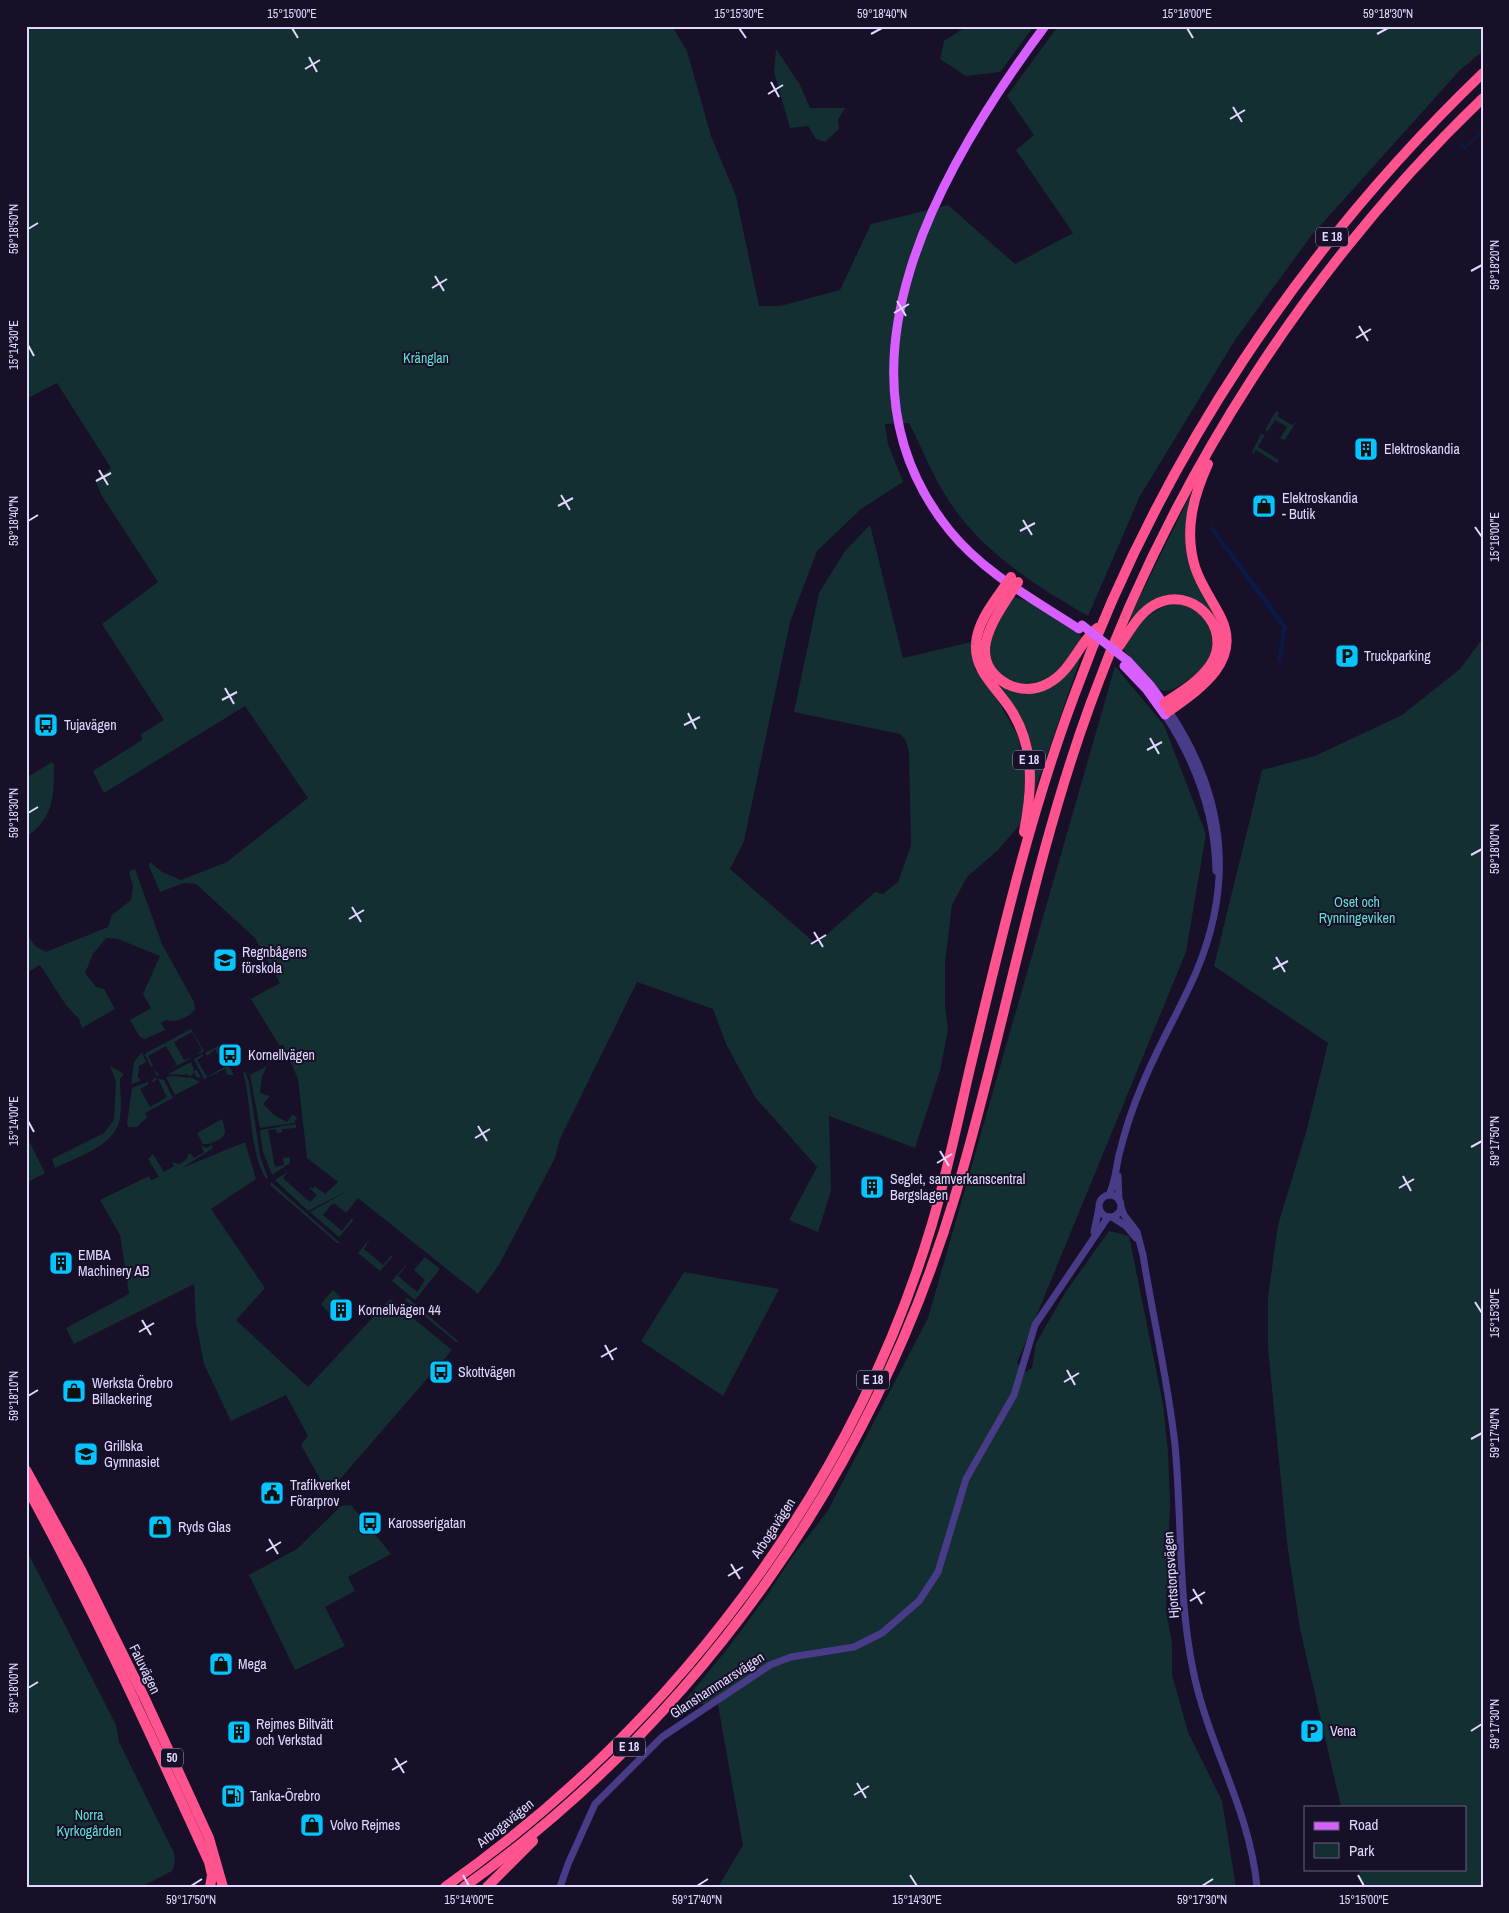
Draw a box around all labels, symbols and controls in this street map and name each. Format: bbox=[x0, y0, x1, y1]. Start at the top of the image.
text: 15°15'00"E bbox=[267, 6, 317, 22]
text: 15°15'30"E bbox=[714, 6, 764, 22]
text: 59°18'40"N bbox=[857, 6, 907, 22]
text: 15°16'00"E bbox=[1162, 6, 1212, 22]
text: 59°18'30"N bbox=[1363, 6, 1413, 22]
text: 59°18'50"N bbox=[6, 204, 22, 254]
road number: E 18 bbox=[1316, 228, 1348, 246]
text: 59°18'20"N bbox=[1487, 240, 1503, 290]
text: 15°14'30"E bbox=[6, 320, 22, 370]
park label: Kränglan bbox=[403, 349, 449, 367]
building icon: Elektroskandia bbox=[1353, 436, 1379, 462]
place label: Elektroskandia bbox=[1384, 440, 1461, 458]
place label: Elektroskandia - Butik bbox=[1282, 489, 1359, 523]
shop icon: Elektroskandia - Butik bbox=[1251, 493, 1277, 519]
text: 59°18'40"N bbox=[6, 496, 22, 546]
text: 15°16'00"E bbox=[1487, 512, 1503, 562]
parking icon: Truckparking bbox=[1334, 643, 1360, 669]
place label: Truckparking bbox=[1364, 647, 1431, 665]
bus stop icon: Tujavägen bbox=[33, 712, 59, 738]
place label: Tujavägen bbox=[64, 716, 117, 734]
road number: E 18 bbox=[1013, 750, 1045, 770]
text: 59°18'30"N bbox=[6, 788, 22, 838]
text: 59°18'00"N bbox=[1487, 824, 1503, 874]
park label: Oset och Rynningeviken bbox=[1319, 893, 1395, 927]
place label: Regnbågens förskola bbox=[242, 943, 307, 977]
school or university icon: Regnbågens förskola bbox=[212, 947, 238, 973]
bus stop icon: Kornellvägen bbox=[217, 1042, 243, 1068]
place label: Kornellvägen bbox=[248, 1046, 315, 1064]
text: 15°14'00"E bbox=[6, 1096, 22, 1146]
text: 59°17'50"N bbox=[1487, 1116, 1503, 1166]
place label: Seglet, samverkanscentral Bergslagen bbox=[890, 1170, 1025, 1204]
building icon: Seglet, samverkanscentral Bergslagen bbox=[859, 1174, 885, 1200]
place label: EMBA Machinery AB bbox=[78, 1246, 150, 1280]
building icon: EMBA Machinery AB bbox=[48, 1250, 74, 1276]
text: 15°15'30"E bbox=[1487, 1288, 1503, 1338]
building icon: Kornellvägen 44 bbox=[328, 1297, 354, 1323]
place label: Kornellvägen 44 bbox=[358, 1301, 442, 1319]
bus stop icon: Skottvägen bbox=[428, 1359, 454, 1385]
place label: Skottvägen bbox=[458, 1363, 515, 1381]
road number: E 18 bbox=[857, 1370, 889, 1390]
text: 59°18'10"N bbox=[6, 1371, 22, 1421]
place label: Werksta Örebro Billackering bbox=[92, 1374, 173, 1408]
shop icon: Werksta Örebro Billackering bbox=[61, 1378, 87, 1404]
text: 59°17'40"N bbox=[1487, 1408, 1503, 1458]
place label: Grillska Gymnasiet bbox=[104, 1437, 160, 1471]
school or university icon: Grillska Gymnasiet bbox=[73, 1441, 99, 1467]
place label: Trafikverket Förarprov bbox=[290, 1476, 350, 1510]
public building icon: Trafikverket Förarprov bbox=[259, 1480, 285, 1506]
street label: Arbogavägen bbox=[746, 1494, 799, 1562]
bus stop icon: Karosserigatan bbox=[357, 1510, 383, 1536]
shop icon: Ryds Glas bbox=[147, 1514, 173, 1540]
place label: Karosserigatan bbox=[388, 1514, 466, 1532]
place label: Ryds Glas bbox=[178, 1518, 231, 1536]
street label: Hjortstorpsvägen bbox=[1159, 1531, 1183, 1619]
street label: Faluvägen bbox=[125, 1641, 165, 1697]
street label: Glanshammarsvägen bbox=[666, 1648, 768, 1722]
shop icon: Mega bbox=[208, 1651, 234, 1677]
place label: Mega bbox=[238, 1655, 267, 1673]
text: 59°18'00"N bbox=[6, 1663, 22, 1713]
text: 59°17'30"N bbox=[1487, 1699, 1503, 1749]
place label: Rejmes Biltvätt och Verkstad bbox=[256, 1715, 333, 1749]
parking icon: Vena bbox=[1299, 1718, 1325, 1744]
building icon: Rejmes Biltvätt och Verkstad bbox=[226, 1719, 252, 1745]
place label: Vena bbox=[1330, 1722, 1357, 1740]
road number: E 18 bbox=[613, 1738, 645, 1756]
road number: 50 bbox=[161, 1749, 183, 1768]
fuel station icon: Tanka-Örebro bbox=[220, 1783, 246, 1809]
place label: Tanka-Örebro bbox=[250, 1787, 320, 1805]
street label: Arbogavägen bbox=[472, 1795, 537, 1852]
park label: Norra Kyrkogården bbox=[56, 1806, 122, 1840]
legend bbox=[1304, 1806, 1466, 1870]
shop icon: Volvo Rejmes bbox=[299, 1812, 325, 1838]
text: Road bbox=[1349, 1814, 1378, 1835]
place label: Volvo Rejmes bbox=[330, 1816, 400, 1834]
text: Park bbox=[1349, 1840, 1375, 1861]
text: 59°17'50"N bbox=[166, 1892, 216, 1908]
text: 15°14'00"E bbox=[444, 1892, 494, 1908]
text: 59°17'40"N bbox=[672, 1892, 722, 1908]
text: 15°14'30"E bbox=[892, 1892, 942, 1908]
text: 59°17'30"N bbox=[1177, 1892, 1227, 1908]
text: 15°15'00"E bbox=[1339, 1892, 1389, 1908]

